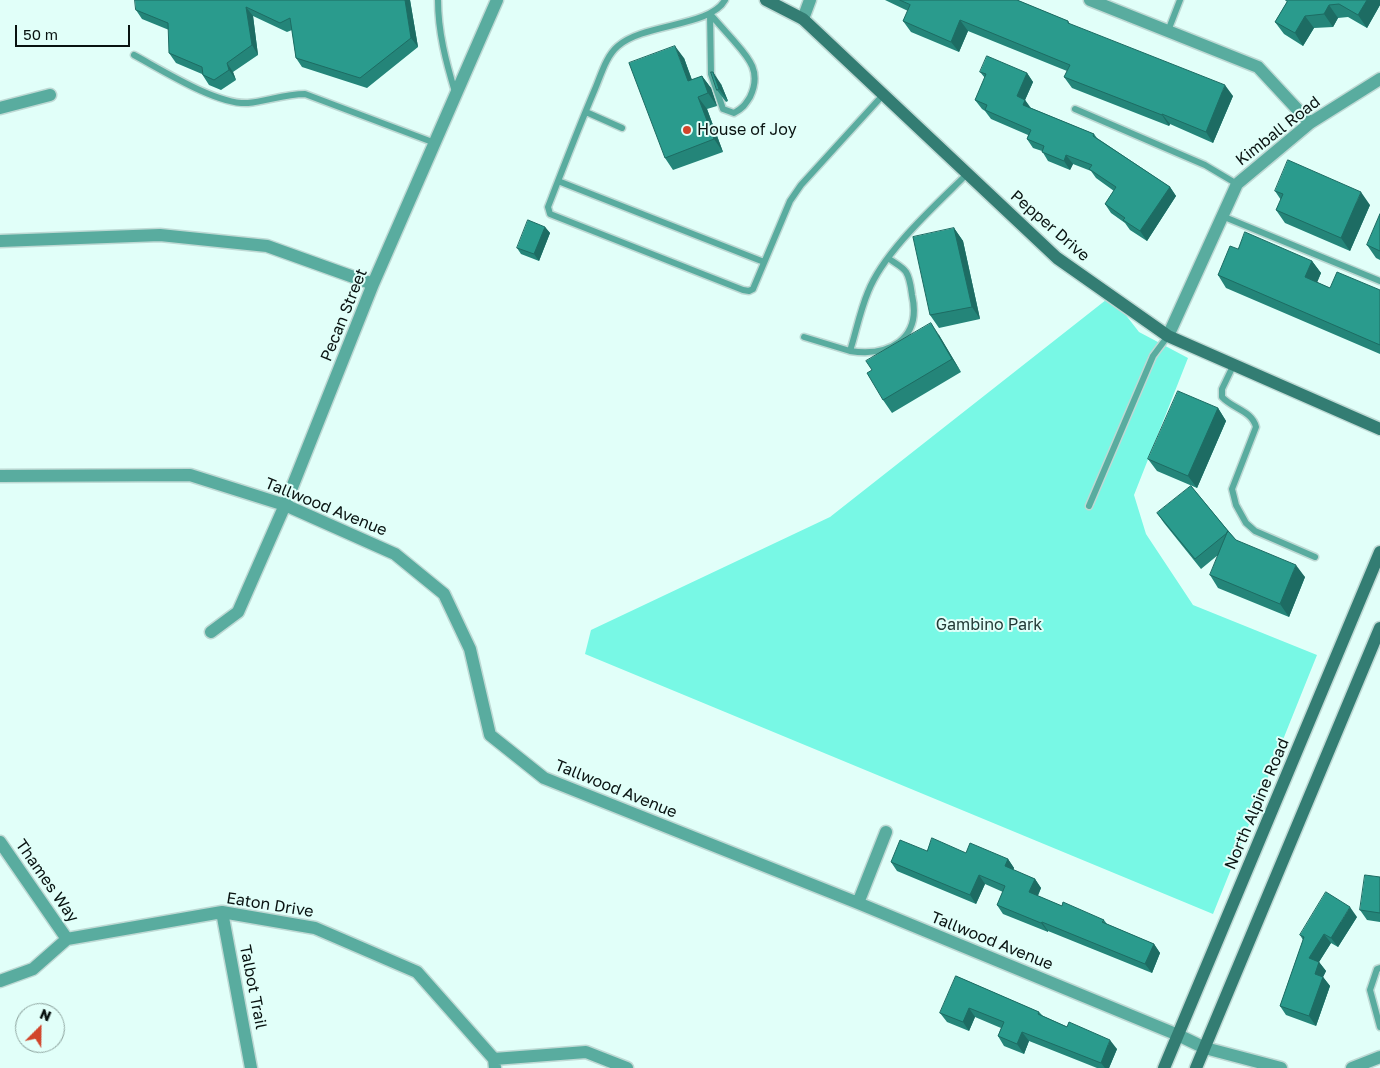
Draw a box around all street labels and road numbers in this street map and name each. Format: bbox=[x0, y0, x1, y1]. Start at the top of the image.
street label: Kimball Road bbox=[1232, 92, 1324, 170]
street label: Pepper Drive bbox=[1007, 186, 1093, 266]
street label: Pecan Street bbox=[317, 266, 371, 364]
street label: Tallwood Avenue bbox=[262, 474, 390, 540]
street label: North Alpine Road bbox=[1221, 736, 1293, 872]
street label: Tallwood Avenue bbox=[552, 756, 680, 822]
street label: Thames Way bbox=[11, 836, 83, 926]
street label: Eaton Drive bbox=[225, 889, 315, 921]
street label: Tallwood Avenue bbox=[928, 908, 1056, 974]
street label: Talbot Trail bbox=[235, 943, 271, 1031]

